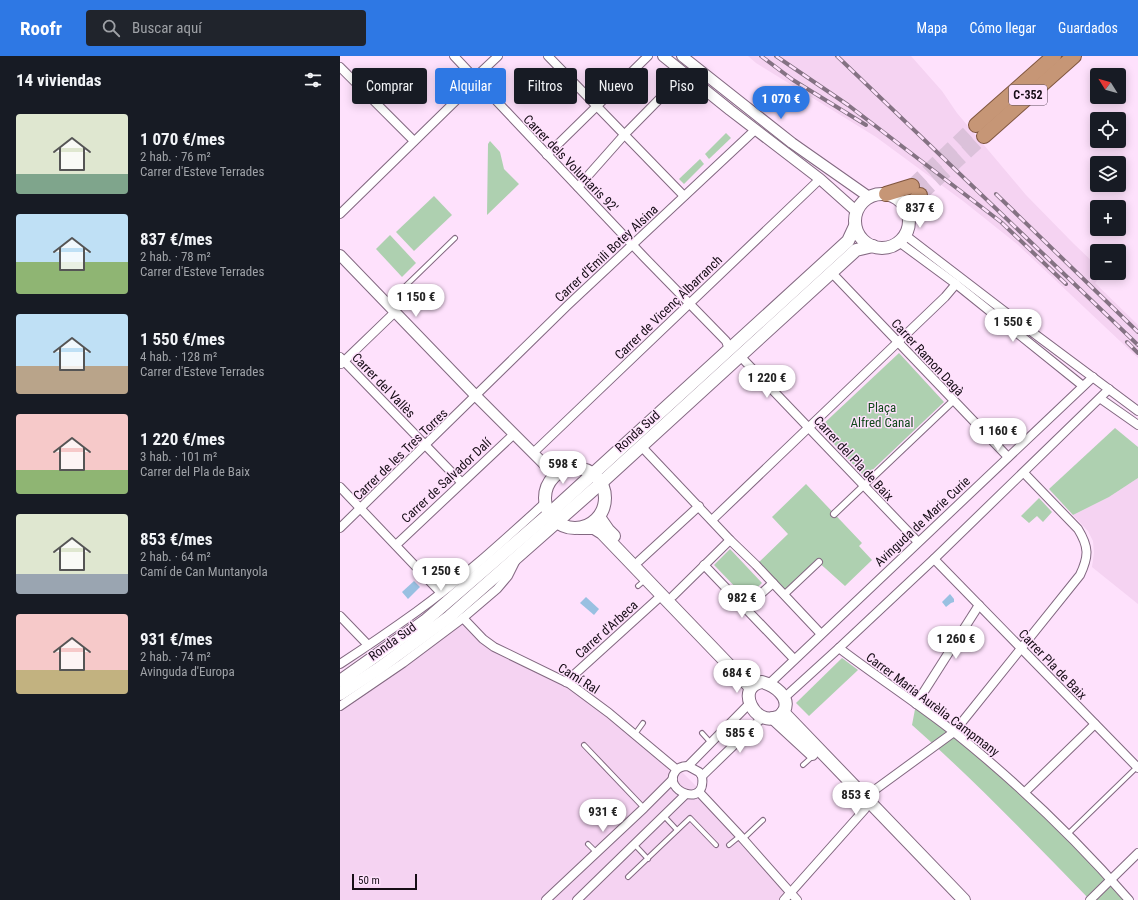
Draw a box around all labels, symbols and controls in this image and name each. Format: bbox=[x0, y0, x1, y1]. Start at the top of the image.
search box bbox=[86, 10, 366, 46]
text: Roofr bbox=[20, 17, 62, 40]
icon: search bbox=[100, 17, 122, 39]
text: Buscar aquí bbox=[132, 19, 202, 37]
text: Mapa bbox=[917, 20, 948, 36]
text: Cómo llegar bbox=[970, 20, 1036, 36]
text: Guardados bbox=[1058, 20, 1118, 36]
chip: Comprar bbox=[352, 68, 427, 104]
chip: Alquilar bbox=[435, 68, 506, 104]
chip: Filtros bbox=[514, 68, 577, 104]
chip: Nuevo bbox=[585, 68, 648, 104]
chip: Piso bbox=[656, 68, 708, 104]
north arrow bbox=[1090, 68, 1126, 104]
map controls bbox=[1090, 68, 1126, 280]
icon: filters bbox=[302, 69, 324, 91]
text: 14 viviendas bbox=[16, 70, 102, 90]
road number: C-352 bbox=[1009, 85, 1047, 105]
pin: 1 070 € bbox=[744, 86, 818, 120]
text: 1 070 € bbox=[762, 91, 800, 106]
street label: Carrer dels Voluntaris 92' bbox=[520, 112, 621, 215]
button: locate bbox=[1090, 112, 1126, 148]
text: 1 070 €/mes bbox=[140, 129, 225, 149]
icon: home bbox=[48, 130, 96, 178]
text: 2 hab. · 76 m² bbox=[140, 149, 211, 164]
button: layers bbox=[1090, 156, 1126, 192]
text: Carrer d'Esteve Terrades bbox=[140, 164, 264, 179]
pin: 837 € bbox=[892, 195, 948, 229]
text: 837 € bbox=[905, 200, 935, 215]
button: + bbox=[1090, 200, 1126, 236]
street label: Carrer d'Emili Botey Alsina bbox=[552, 202, 661, 305]
text: 837 €/mes bbox=[140, 229, 212, 249]
icon: home bbox=[48, 230, 96, 278]
button: − bbox=[1090, 244, 1126, 280]
text: 2 hab. · 78 m² bbox=[140, 249, 211, 264]
street label: Carrer de Vicenç Albarranch bbox=[612, 252, 725, 362]
text: Carrer d'Esteve Terrades bbox=[140, 264, 264, 279]
pin: 1 150 € bbox=[379, 284, 453, 318]
text: 1 150 € bbox=[397, 289, 435, 304]
pin: 1 550 € bbox=[976, 309, 1050, 343]
text: 1 550 € bbox=[994, 314, 1032, 329]
street label: Carrer Ramon Dagà bbox=[888, 316, 967, 399]
text: 1 550 €/mes bbox=[140, 329, 225, 349]
icon: home bbox=[48, 330, 96, 378]
text: 4 hab. · 128 m² bbox=[140, 349, 217, 364]
street label: Carrer del Vallès bbox=[349, 350, 418, 421]
text: Carrer d'Esteve Terrades bbox=[140, 364, 264, 379]
pin: 1 220 € bbox=[730, 365, 804, 399]
text: 1 220 € bbox=[748, 370, 786, 385]
park label: Plaça Alfred Canal bbox=[850, 400, 914, 430]
street label: Carrer de les Tres Torres bbox=[350, 405, 451, 503]
street label: Ronda Sud bbox=[612, 407, 663, 455]
street label: Carrer del Pla de Baix bbox=[811, 413, 897, 504]
pin: 1 160 € bbox=[961, 418, 1035, 452]
text: 1 160 € bbox=[979, 423, 1017, 438]
text: 1 220 €/mes bbox=[140, 429, 225, 449]
icon: home bbox=[48, 430, 96, 478]
street label: Carrer de Salvador Dalí bbox=[398, 434, 495, 526]
text: 3 hab. · 101 m² bbox=[140, 449, 217, 464]
pin: 598 € bbox=[535, 451, 591, 485]
text: 598 € bbox=[548, 456, 578, 471]
text: Carrer del Pla de Baix bbox=[140, 464, 250, 479]
street label: Avinguda de Marie Curie bbox=[872, 473, 973, 569]
text: 853 €/mes bbox=[140, 529, 212, 549]
icon: home bbox=[48, 530, 96, 578]
text: 2 hab. · 64 m² bbox=[140, 549, 211, 564]
pin: 1 250 € bbox=[404, 558, 478, 592]
text: 1 250 € bbox=[422, 563, 460, 578]
text: Camí de Can Muntanyola bbox=[140, 564, 268, 579]
pin: 982 € bbox=[714, 585, 770, 619]
text: 982 € bbox=[727, 590, 757, 605]
street label: Carrer d'Arbeca bbox=[572, 598, 641, 661]
street label: Ronda Sud bbox=[366, 619, 419, 664]
pin: 1 260 € bbox=[919, 626, 993, 660]
street label: Carrer Pla de Baix bbox=[1016, 626, 1090, 703]
text: 931 €/mes bbox=[140, 629, 212, 649]
icon: home bbox=[48, 630, 96, 678]
text: 1 260 € bbox=[937, 631, 975, 646]
text: 2 hab. · 74 m² bbox=[140, 649, 211, 664]
street label: Carrer Maria Aurèlia Campmany bbox=[863, 649, 1003, 760]
street label: Camí Ral bbox=[555, 660, 602, 697]
pin: 684 € bbox=[709, 660, 765, 694]
text: Avinguda d'Europa bbox=[140, 664, 235, 679]
text: 684 € bbox=[722, 665, 752, 680]
pin: 585 € bbox=[712, 720, 768, 754]
text: 585 € bbox=[725, 725, 755, 740]
pin: 853 € bbox=[828, 782, 884, 816]
text: 853 € bbox=[841, 787, 871, 802]
pin: 931 € bbox=[575, 799, 631, 833]
text: 931 € bbox=[588, 804, 618, 819]
scale bar bbox=[352, 872, 417, 891]
text: 50 m bbox=[358, 874, 380, 887]

